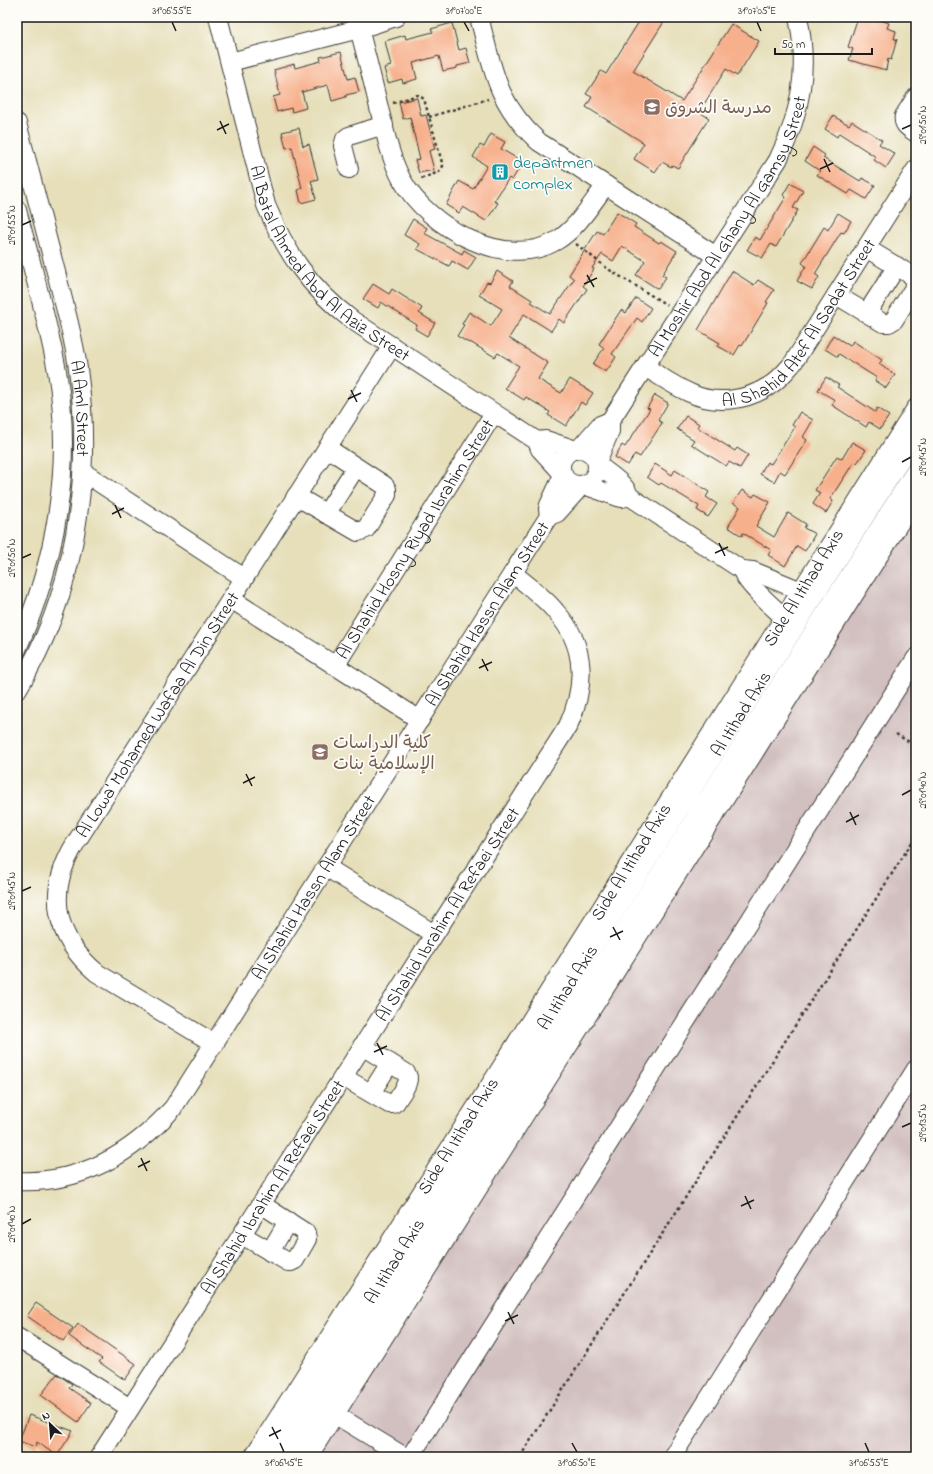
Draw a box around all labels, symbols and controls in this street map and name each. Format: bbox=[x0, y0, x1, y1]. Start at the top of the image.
text: 31°06'55"E bbox=[152, 4, 192, 19]
text: 31°07'00"E bbox=[446, 4, 482, 19]
text: 31°07'05"E bbox=[738, 4, 776, 19]
scale bar bbox=[775, 30, 872, 56]
text: 50 m bbox=[781, 36, 805, 54]
street label: Al Moshir Abd Al Ghany Al Gamsy Street bbox=[643, 94, 815, 363]
place label: مدرسة الشروق bbox=[665, 96, 772, 122]
school or university icon: مدرسة الشروق bbox=[642, 97, 662, 117]
text: 29°01'50"N bbox=[916, 106, 931, 144]
place label: departmen complex bbox=[513, 151, 593, 198]
building icon: departmen complex bbox=[490, 162, 510, 182]
street label: Al Batal Ahmed Abd Al Aziz Street bbox=[241, 163, 414, 369]
text: 29°01'55"N bbox=[5, 205, 20, 245]
street label: Al Shahid Atef Al Sadat Street bbox=[721, 234, 883, 415]
street label: Al Aml Street bbox=[62, 359, 94, 457]
street label: Al Shahid Hosny Riyad Ibrahim Street bbox=[331, 415, 502, 665]
text: 29°01'45"N bbox=[916, 438, 931, 476]
street label: Al Shahid Hassn Alam Street bbox=[420, 517, 557, 712]
street label: Side Al Itihad Axis bbox=[758, 525, 852, 652]
text: 29°01'50"N bbox=[5, 539, 20, 577]
street label: Al Lowa' Mohamed Wafaa Al Din Street bbox=[71, 588, 247, 844]
street label: Al Itihad Axis bbox=[705, 667, 779, 762]
place label: كلية الدراسات الإسلامية بنات bbox=[333, 731, 435, 778]
school or university icon: كلية الدراسات الإسلامية بنات bbox=[310, 742, 330, 762]
text: 29°01'40"N bbox=[916, 771, 931, 808]
street label: Al Shahid Hassn Alam Street bbox=[246, 791, 383, 986]
street label: Side Al Itihad Axis bbox=[586, 799, 679, 926]
street label: Al Shahid Ibrahim Al Refaei Street bbox=[370, 803, 528, 1028]
text: 29°01'45"N bbox=[5, 872, 20, 910]
street label: Al Itihad Axis bbox=[532, 940, 606, 1036]
street label: Side Al Itihad Axis bbox=[412, 1073, 506, 1200]
street label: Al Shahid Ibrahim Al Refaei Street bbox=[195, 1076, 353, 1300]
text: 29°01'35"N bbox=[916, 1104, 931, 1142]
text: 29°01'40"N bbox=[5, 1205, 20, 1242]
street label: Al Itihad Axis bbox=[359, 1214, 433, 1310]
north arrow bbox=[30, 1404, 70, 1444]
text: N bbox=[39, 1407, 53, 1425]
text: 31°06'45"E bbox=[265, 1456, 303, 1471]
text: 31°06'50"E bbox=[558, 1456, 596, 1471]
text: 31°06'55"E bbox=[849, 1456, 889, 1471]

